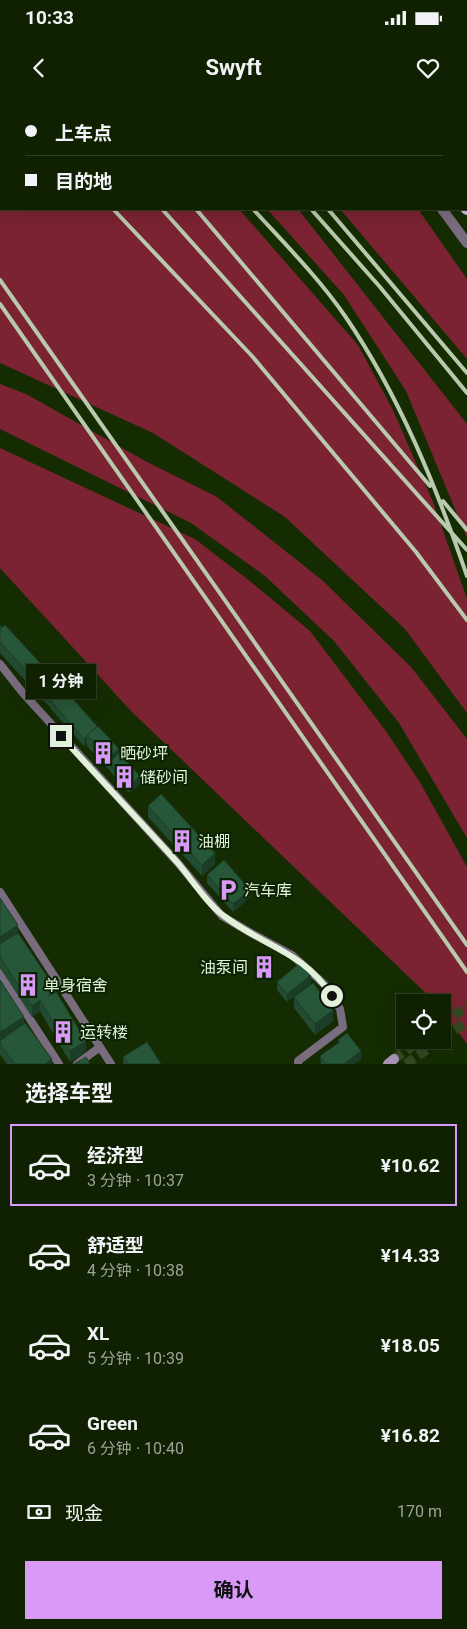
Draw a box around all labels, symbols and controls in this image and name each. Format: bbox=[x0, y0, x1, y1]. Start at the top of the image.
text: 10:33 bbox=[25, 6, 74, 29]
icon: back bbox=[25, 54, 53, 82]
icon: heart bbox=[414, 54, 442, 82]
text: Swyft bbox=[205, 55, 262, 80]
text: 上车点 bbox=[55, 122, 112, 145]
text: 目的地 bbox=[55, 170, 112, 193]
callout: 1 分钟 bbox=[26, 664, 96, 698]
text: 1 分钟 bbox=[38, 672, 84, 691]
route end bbox=[50, 725, 72, 747]
building icon: 晒砂坪 bbox=[90, 740, 116, 766]
place label: 晒砂坪 bbox=[120, 744, 168, 763]
building icon: 储砂间 bbox=[111, 764, 137, 790]
place label: 储砂间 bbox=[140, 768, 188, 787]
building icon: 油棚 bbox=[169, 828, 195, 854]
place label: 油棚 bbox=[198, 832, 230, 851]
parking icon: 汽车库 bbox=[215, 877, 241, 903]
place label: 汽车库 bbox=[244, 881, 292, 900]
building icon: 油泵间 bbox=[251, 954, 277, 980]
place label: 油泵间 bbox=[200, 958, 248, 977]
building icon: 单身宿舍 bbox=[15, 972, 41, 998]
place label: 单身宿舍 bbox=[44, 976, 108, 995]
route start bbox=[321, 985, 343, 1007]
map controls bbox=[396, 994, 451, 1049]
button: locate bbox=[396, 994, 451, 1049]
building icon: 运转楼 bbox=[50, 1019, 76, 1045]
place label: 运转楼 bbox=[80, 1023, 128, 1042]
text: 选择车型 bbox=[25, 1081, 113, 1106]
icon: car bbox=[27, 1143, 72, 1188]
text: 经济型 bbox=[87, 1144, 144, 1167]
text: ¥10.62 bbox=[381, 1154, 440, 1177]
text: 3 分钟 · 10:37 bbox=[87, 1171, 184, 1190]
icon: car bbox=[27, 1233, 72, 1278]
text: 舒适型 bbox=[87, 1234, 144, 1257]
text: ¥14.33 bbox=[381, 1244, 440, 1267]
text: 4 分钟 · 10:38 bbox=[87, 1261, 184, 1280]
text: XL bbox=[87, 1322, 109, 1345]
icon: car bbox=[27, 1323, 72, 1368]
text: ¥18.05 bbox=[381, 1334, 440, 1357]
text: 5 分钟 · 10:39 bbox=[87, 1349, 184, 1368]
text: Green bbox=[87, 1412, 138, 1435]
icon: car bbox=[27, 1413, 72, 1458]
text: ¥16.82 bbox=[381, 1424, 440, 1447]
text: 6 分钟 · 10:40 bbox=[87, 1439, 184, 1458]
icon: cash bbox=[25, 1498, 53, 1526]
text: 现金 bbox=[65, 1502, 103, 1525]
text: 170 m bbox=[397, 1502, 442, 1521]
button: 确认 bbox=[25, 1561, 442, 1619]

